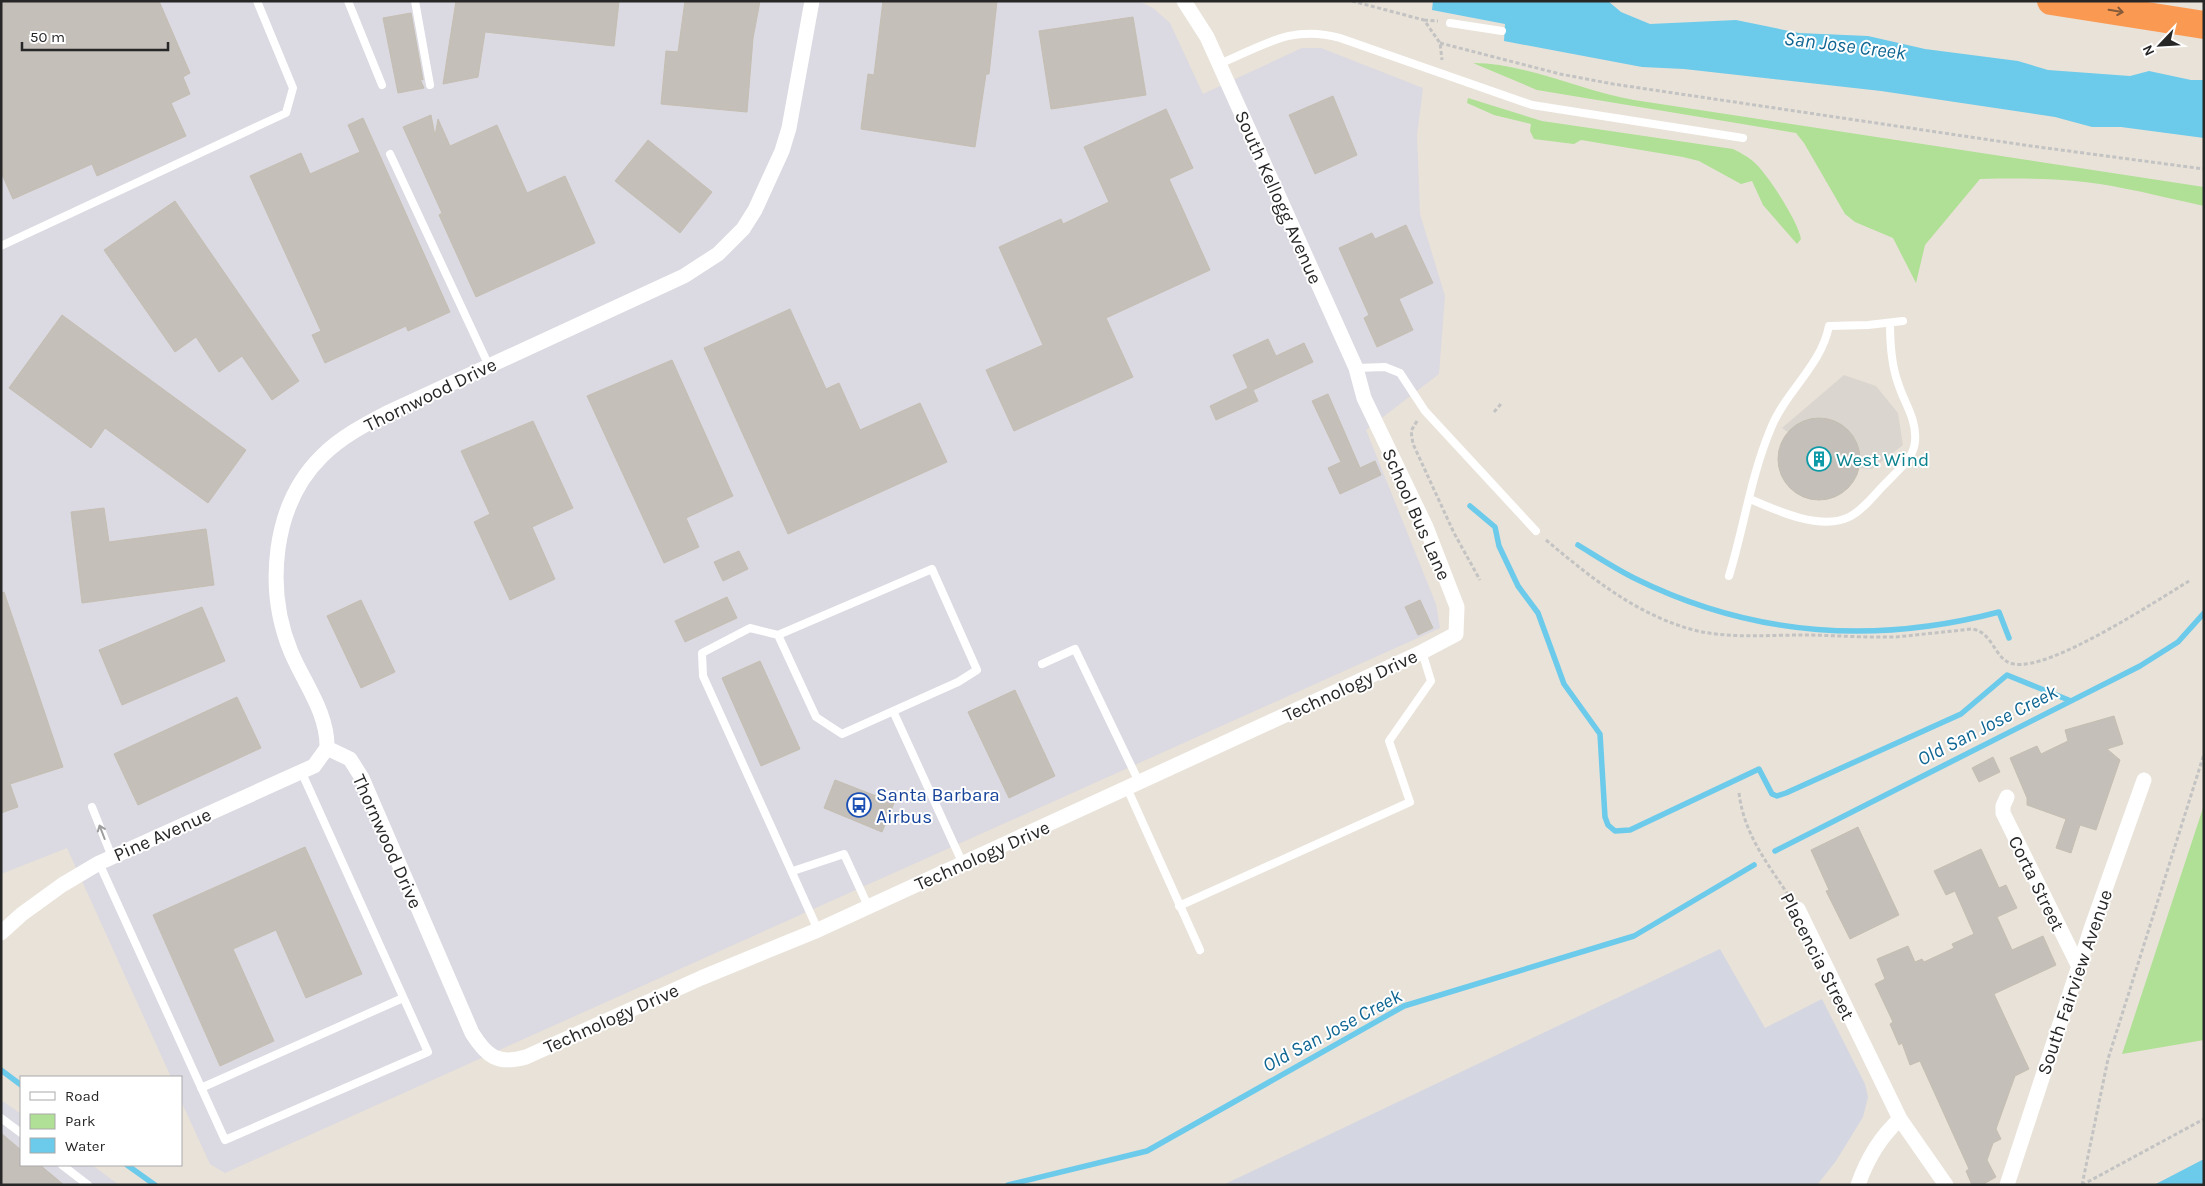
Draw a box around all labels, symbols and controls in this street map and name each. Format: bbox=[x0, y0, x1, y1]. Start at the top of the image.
one-way arrow bbox=[2108, 7, 2124, 17]
scale bar bbox=[22, 20, 169, 52]
north arrow bbox=[2135, 20, 2185, 70]
water label: San Jose Creek bbox=[1783, 27, 1908, 64]
text: 50 m bbox=[30, 28, 65, 46]
text: N bbox=[2139, 42, 2158, 58]
street label: South Kellogg Avenue bbox=[1230, 107, 1326, 287]
street label: Thornwood Drive bbox=[361, 353, 500, 436]
street label: School Bus Lane bbox=[1377, 445, 1455, 584]
building icon: West Wind bbox=[1806, 446, 1832, 472]
place label: West Wind bbox=[1836, 449, 1929, 471]
street label: Technology Drive bbox=[1280, 645, 1421, 727]
water label: Old San Jose Creek bbox=[1913, 680, 2062, 771]
street label: Thornwood Drive bbox=[348, 771, 426, 912]
place label: Santa Barbara Airbus bbox=[876, 784, 1000, 828]
bus stop icon: Santa Barbara Airbus bbox=[846, 792, 872, 818]
street label: Pine Avenue bbox=[110, 804, 215, 866]
street label: Technology Drive bbox=[912, 816, 1053, 896]
one-way arrow bbox=[96, 825, 106, 840]
street label: Corta Street bbox=[2004, 832, 2069, 935]
street label: South Fairview Avenue bbox=[2033, 887, 2117, 1078]
street label: Placencia Street bbox=[1776, 889, 1859, 1024]
street label: Technology Drive bbox=[541, 979, 682, 1059]
water label: Old San Jose Creek bbox=[1259, 984, 1407, 1077]
legend bbox=[20, 1076, 182, 1166]
text: Road bbox=[65, 1087, 100, 1105]
text: Park bbox=[65, 1112, 95, 1130]
text: Water bbox=[65, 1137, 106, 1155]

